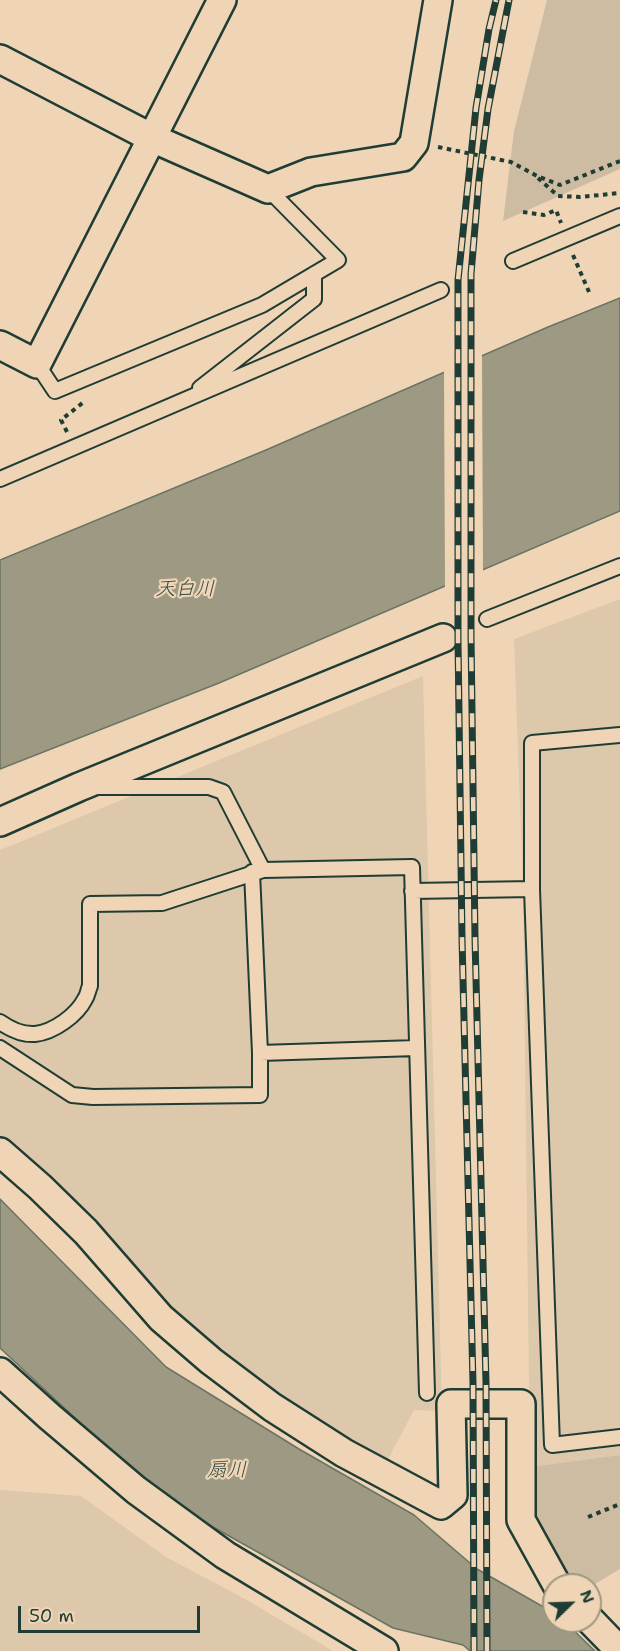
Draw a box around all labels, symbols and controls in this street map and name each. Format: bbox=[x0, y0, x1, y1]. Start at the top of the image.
water label: 天白川 bbox=[155, 578, 215, 602]
water label: 扇川 bbox=[207, 1459, 247, 1483]
north arrow bbox=[542, 1573, 602, 1633]
text: N bbox=[575, 1587, 599, 1606]
scale bar bbox=[21, 1594, 202, 1632]
text: 50 m bbox=[29, 1604, 74, 1628]

